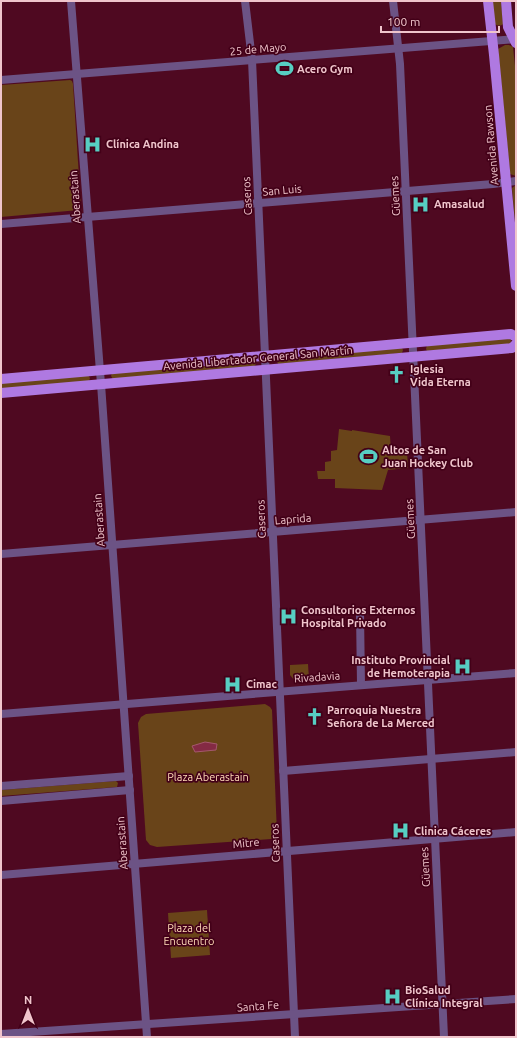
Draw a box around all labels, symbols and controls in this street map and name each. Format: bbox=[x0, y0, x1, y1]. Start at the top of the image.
scale bar bbox=[381, 8, 499, 34]
text: 100 m bbox=[387, 15, 420, 28]
street label: 25 de Mayo bbox=[229, 41, 287, 57]
sports icon: Acero Gym bbox=[274, 59, 294, 79]
place label: Acero Gym bbox=[297, 63, 353, 75]
street label: Avenida Rawson bbox=[482, 104, 500, 186]
hospital icon: Clínica Andina bbox=[83, 134, 103, 154]
place label: Clínica Andina bbox=[106, 138, 179, 150]
street label: Aberastain bbox=[67, 170, 83, 224]
street label: Caseros bbox=[240, 176, 254, 216]
street label: Güemes bbox=[388, 176, 402, 216]
street label: San Luis bbox=[262, 182, 302, 198]
hospital icon: Amasalud bbox=[411, 194, 431, 214]
place label: Amasalud bbox=[434, 198, 485, 210]
street label: Avenida Libertador General San Martín bbox=[163, 344, 353, 372]
place label: Iglesia Vida Eterna bbox=[410, 363, 471, 388]
church icon: Iglesia Vida Eterna bbox=[387, 365, 407, 385]
place label: Altos de San Juan Hockey Club bbox=[382, 444, 474, 469]
sports icon: Altos de San Juan Hockey Club bbox=[359, 446, 379, 466]
street label: Aberastain bbox=[91, 493, 107, 547]
street label: Caseros bbox=[254, 499, 268, 539]
street label: Güemes bbox=[403, 499, 417, 539]
street label: Laprida bbox=[274, 511, 312, 527]
place label: Consultorios Externos Hospital Privado bbox=[301, 604, 416, 629]
hospital icon: Consultorios Externos Hospital Privado bbox=[278, 606, 298, 626]
place label: Instituto Provincial de Hemoterapia bbox=[351, 654, 451, 679]
hospital icon: Instituto Provincial de Hemoterapia bbox=[453, 656, 473, 676]
street label: Rivadavia bbox=[293, 669, 341, 685]
hospital icon: Cimac bbox=[223, 674, 243, 694]
place label: Cimac bbox=[246, 678, 278, 690]
place label: Parroquia Nuestra Señora de La Merced bbox=[327, 704, 435, 729]
church icon: Parroquia Nuestra Señora de La Merced bbox=[304, 706, 324, 726]
park label: Plaza Aberastain bbox=[167, 771, 249, 783]
street label: Aberastain bbox=[114, 816, 130, 870]
hospital icon: Clinica Cáceres bbox=[391, 821, 411, 841]
street label: Caseros bbox=[268, 823, 282, 863]
place label: Clinica Cáceres bbox=[414, 825, 491, 837]
street label: Mitre bbox=[232, 836, 260, 850]
street label: Güemes bbox=[418, 847, 432, 887]
park label: Plaza del Encuentro bbox=[163, 922, 215, 947]
place label: BioSalud Clínica Integral bbox=[405, 984, 483, 1009]
hospital icon: BioSalud Clínica Integral bbox=[382, 986, 402, 1006]
north arrow bbox=[8, 990, 48, 1030]
text: N bbox=[24, 994, 32, 1006]
street label: Santa Fe bbox=[237, 999, 279, 1013]

